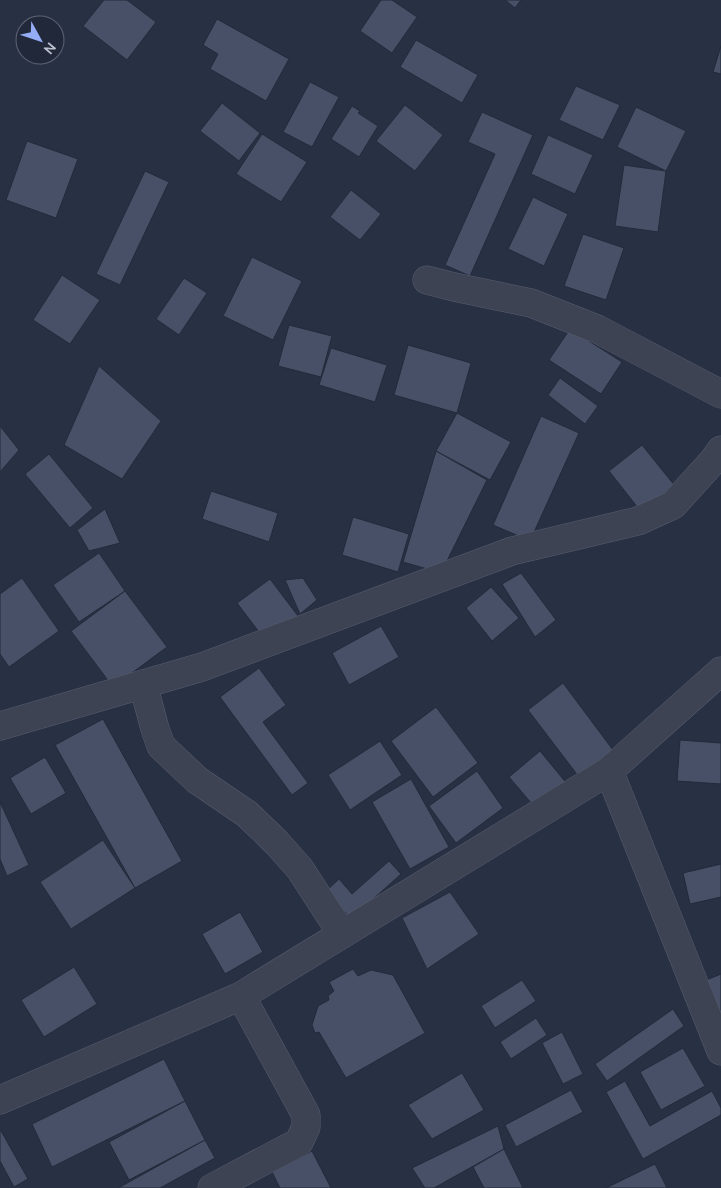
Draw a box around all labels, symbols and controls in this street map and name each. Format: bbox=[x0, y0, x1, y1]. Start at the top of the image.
north arrow bbox=[15, 15, 65, 65]
text: N bbox=[40, 39, 59, 58]

